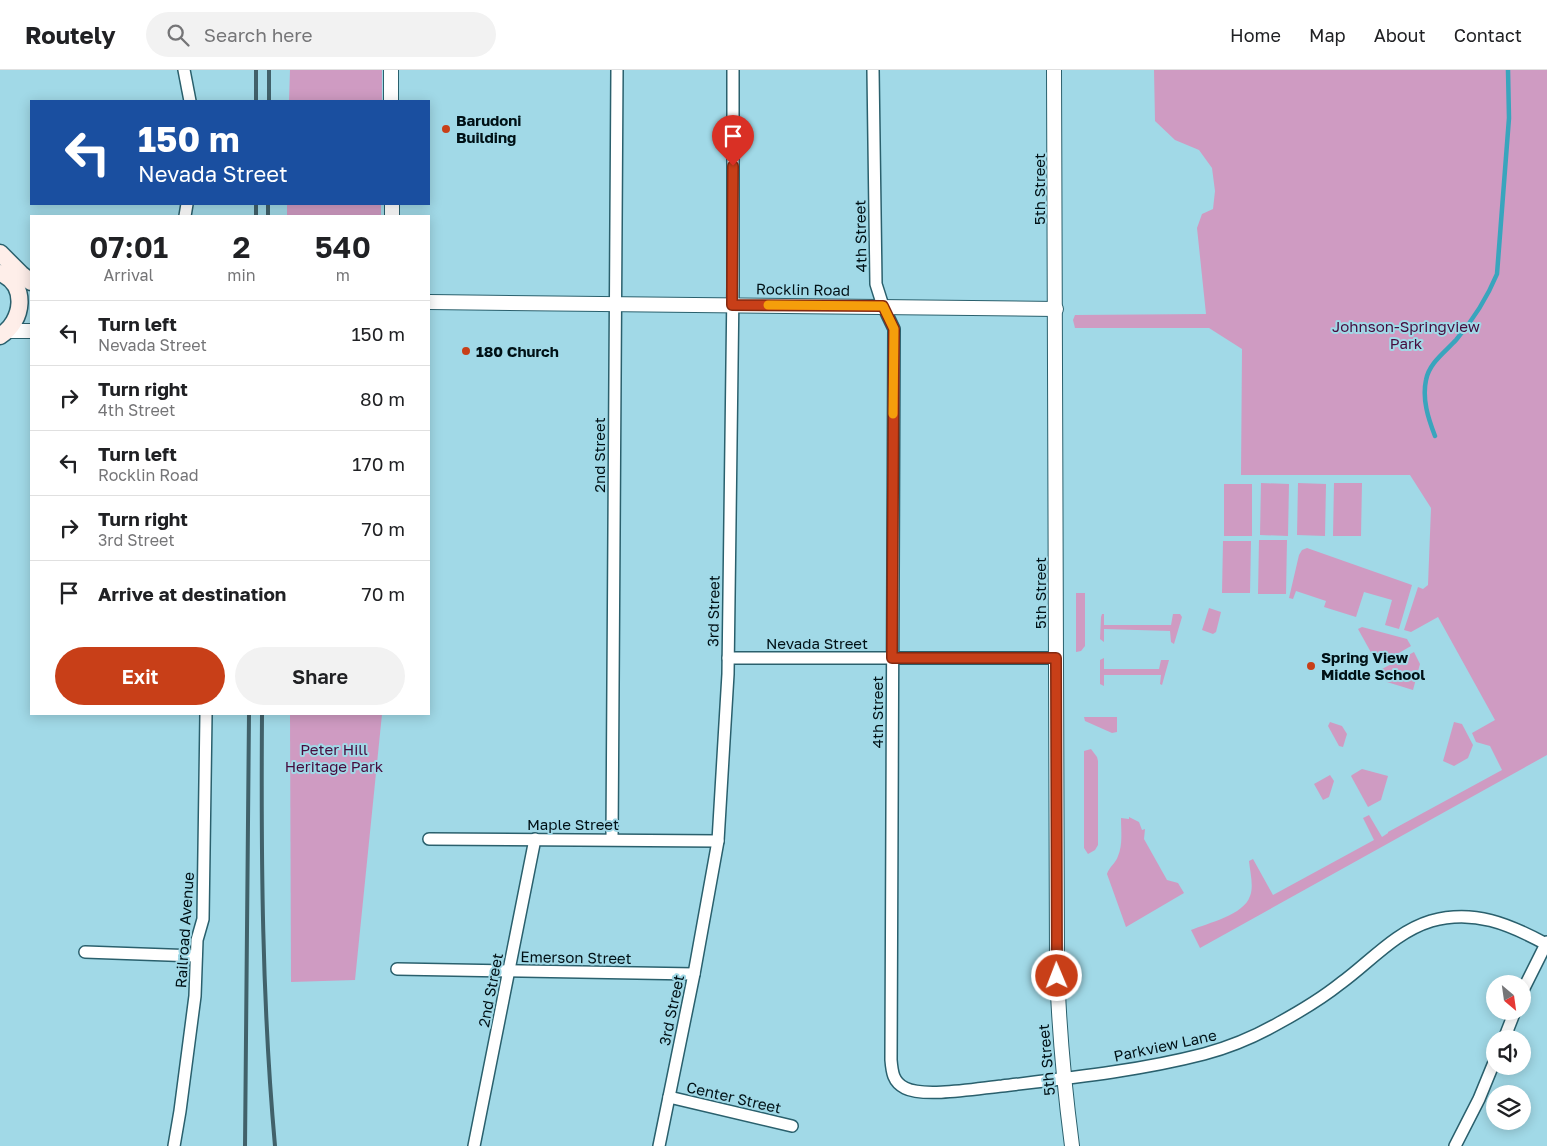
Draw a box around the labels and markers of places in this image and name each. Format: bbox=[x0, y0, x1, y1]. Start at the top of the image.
place label: Barudoni Building bbox=[456, 111, 521, 146]
pin bbox=[712, 115, 754, 166]
marker: Barudoni Building bbox=[440, 123, 452, 135]
place label: 180 Church bbox=[476, 342, 559, 360]
marker: 180 Church bbox=[460, 345, 472, 357]
place label: Spring View Middle School bbox=[1321, 648, 1425, 683]
marker: Spring View Middle School bbox=[1305, 660, 1317, 672]

